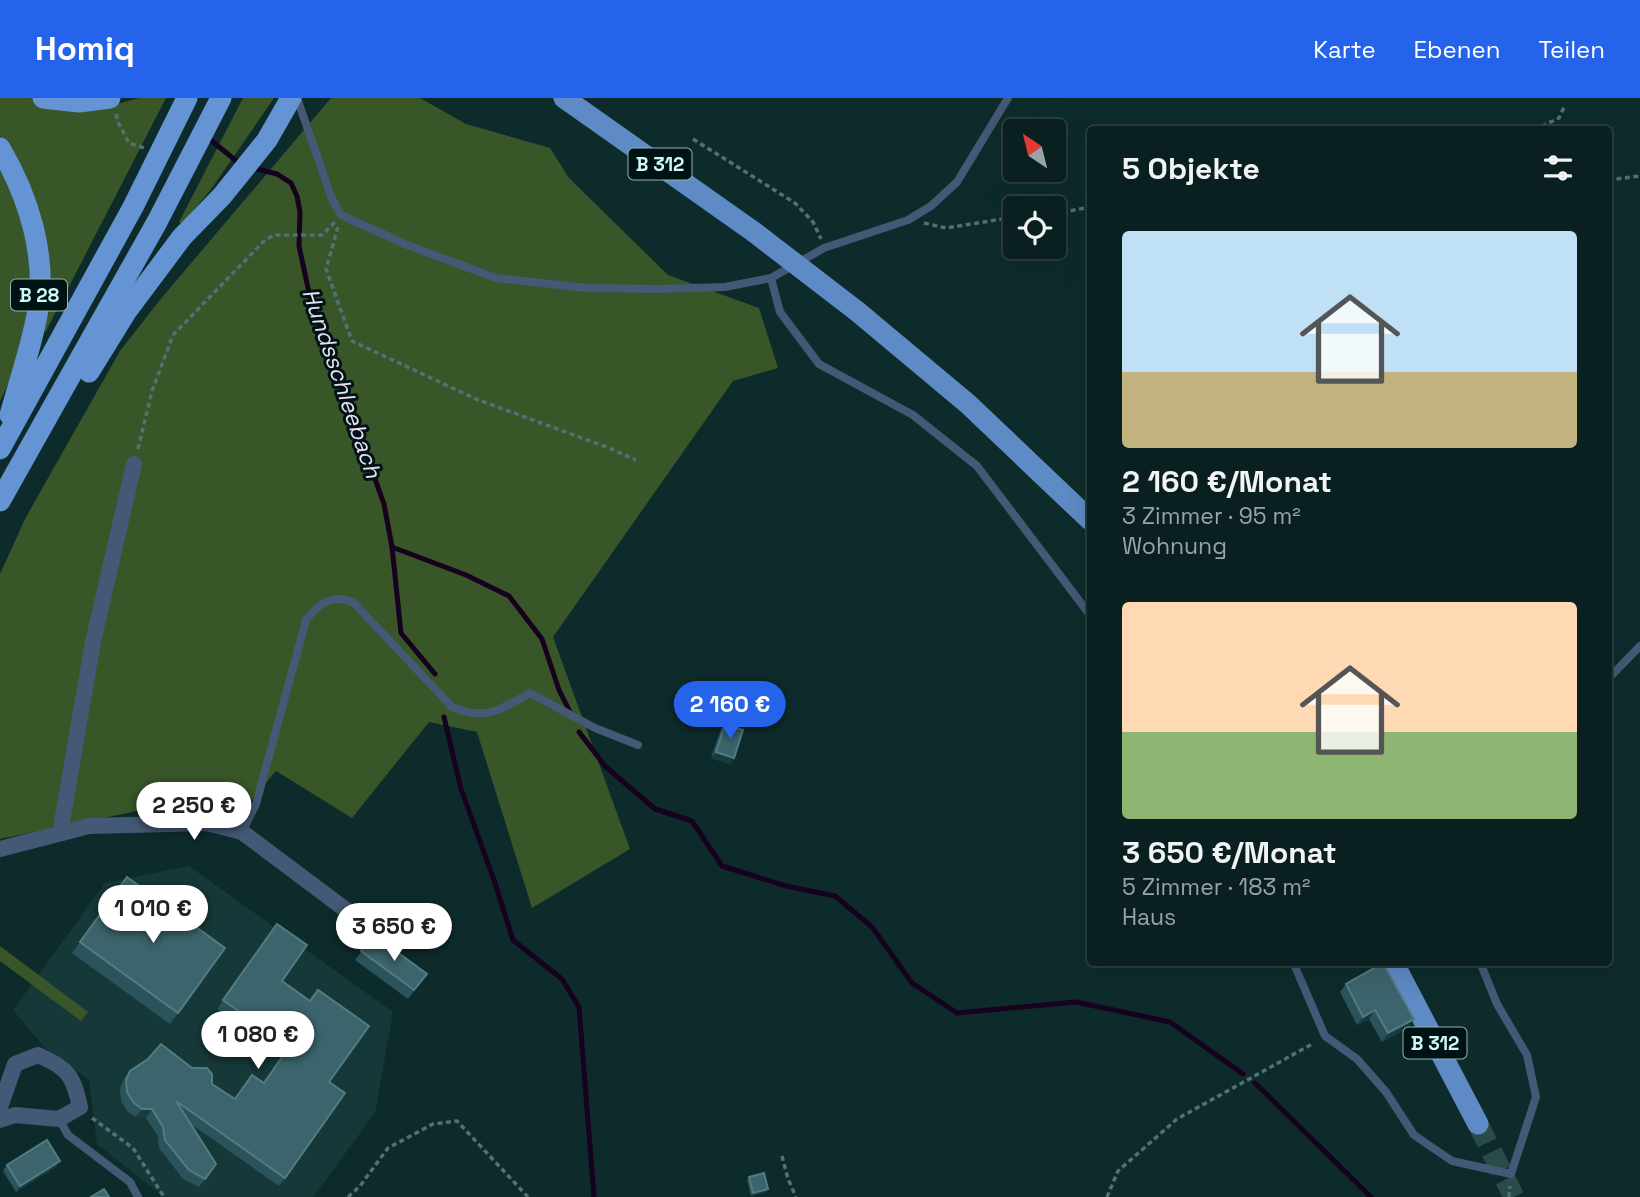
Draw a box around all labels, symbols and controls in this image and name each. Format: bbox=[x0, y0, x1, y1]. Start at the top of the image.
text: Homiq bbox=[35, 28, 135, 70]
text: Karte bbox=[1313, 34, 1376, 65]
text: Ebenen bbox=[1414, 34, 1500, 65]
text: Teilen bbox=[1538, 34, 1605, 65]
north arrow bbox=[1003, 119, 1066, 182]
map controls bbox=[1003, 119, 1066, 259]
road number: B 312 bbox=[628, 148, 692, 180]
text: 5 Objekte bbox=[1122, 149, 1260, 188]
icon: filters bbox=[1539, 149, 1577, 187]
button: locate bbox=[1003, 196, 1066, 259]
icon: home bbox=[1287, 276, 1413, 402]
road number: B 28 bbox=[11, 280, 67, 310]
water label: Hundsschleebach bbox=[295, 284, 389, 483]
text: 2 160 €/Monat bbox=[1122, 462, 1332, 501]
text: 3 Zimmer · 95 m² bbox=[1122, 501, 1301, 531]
text: Wohnung bbox=[1122, 531, 1227, 561]
icon: home bbox=[1287, 647, 1413, 773]
pin: 2 160 € bbox=[665, 682, 795, 741]
text: 2 160 € bbox=[690, 689, 770, 719]
pin: 2 250 € bbox=[129, 782, 259, 842]
text: 2 250 € bbox=[152, 790, 236, 820]
text: 3 650 €/Monat bbox=[1122, 833, 1337, 872]
text: 5 Zimmer · 183 m² bbox=[1122, 872, 1311, 902]
pin: 1 010 € bbox=[88, 886, 218, 945]
text: 1 010 € bbox=[114, 893, 192, 923]
text: Haus bbox=[1122, 902, 1176, 932]
pin: 3 650 € bbox=[329, 904, 459, 963]
text: 3 650 € bbox=[352, 911, 436, 941]
pin: 1 080 € bbox=[193, 1012, 323, 1071]
text: 1 080 € bbox=[217, 1019, 299, 1049]
road number: B 312 bbox=[1404, 1028, 1466, 1058]

